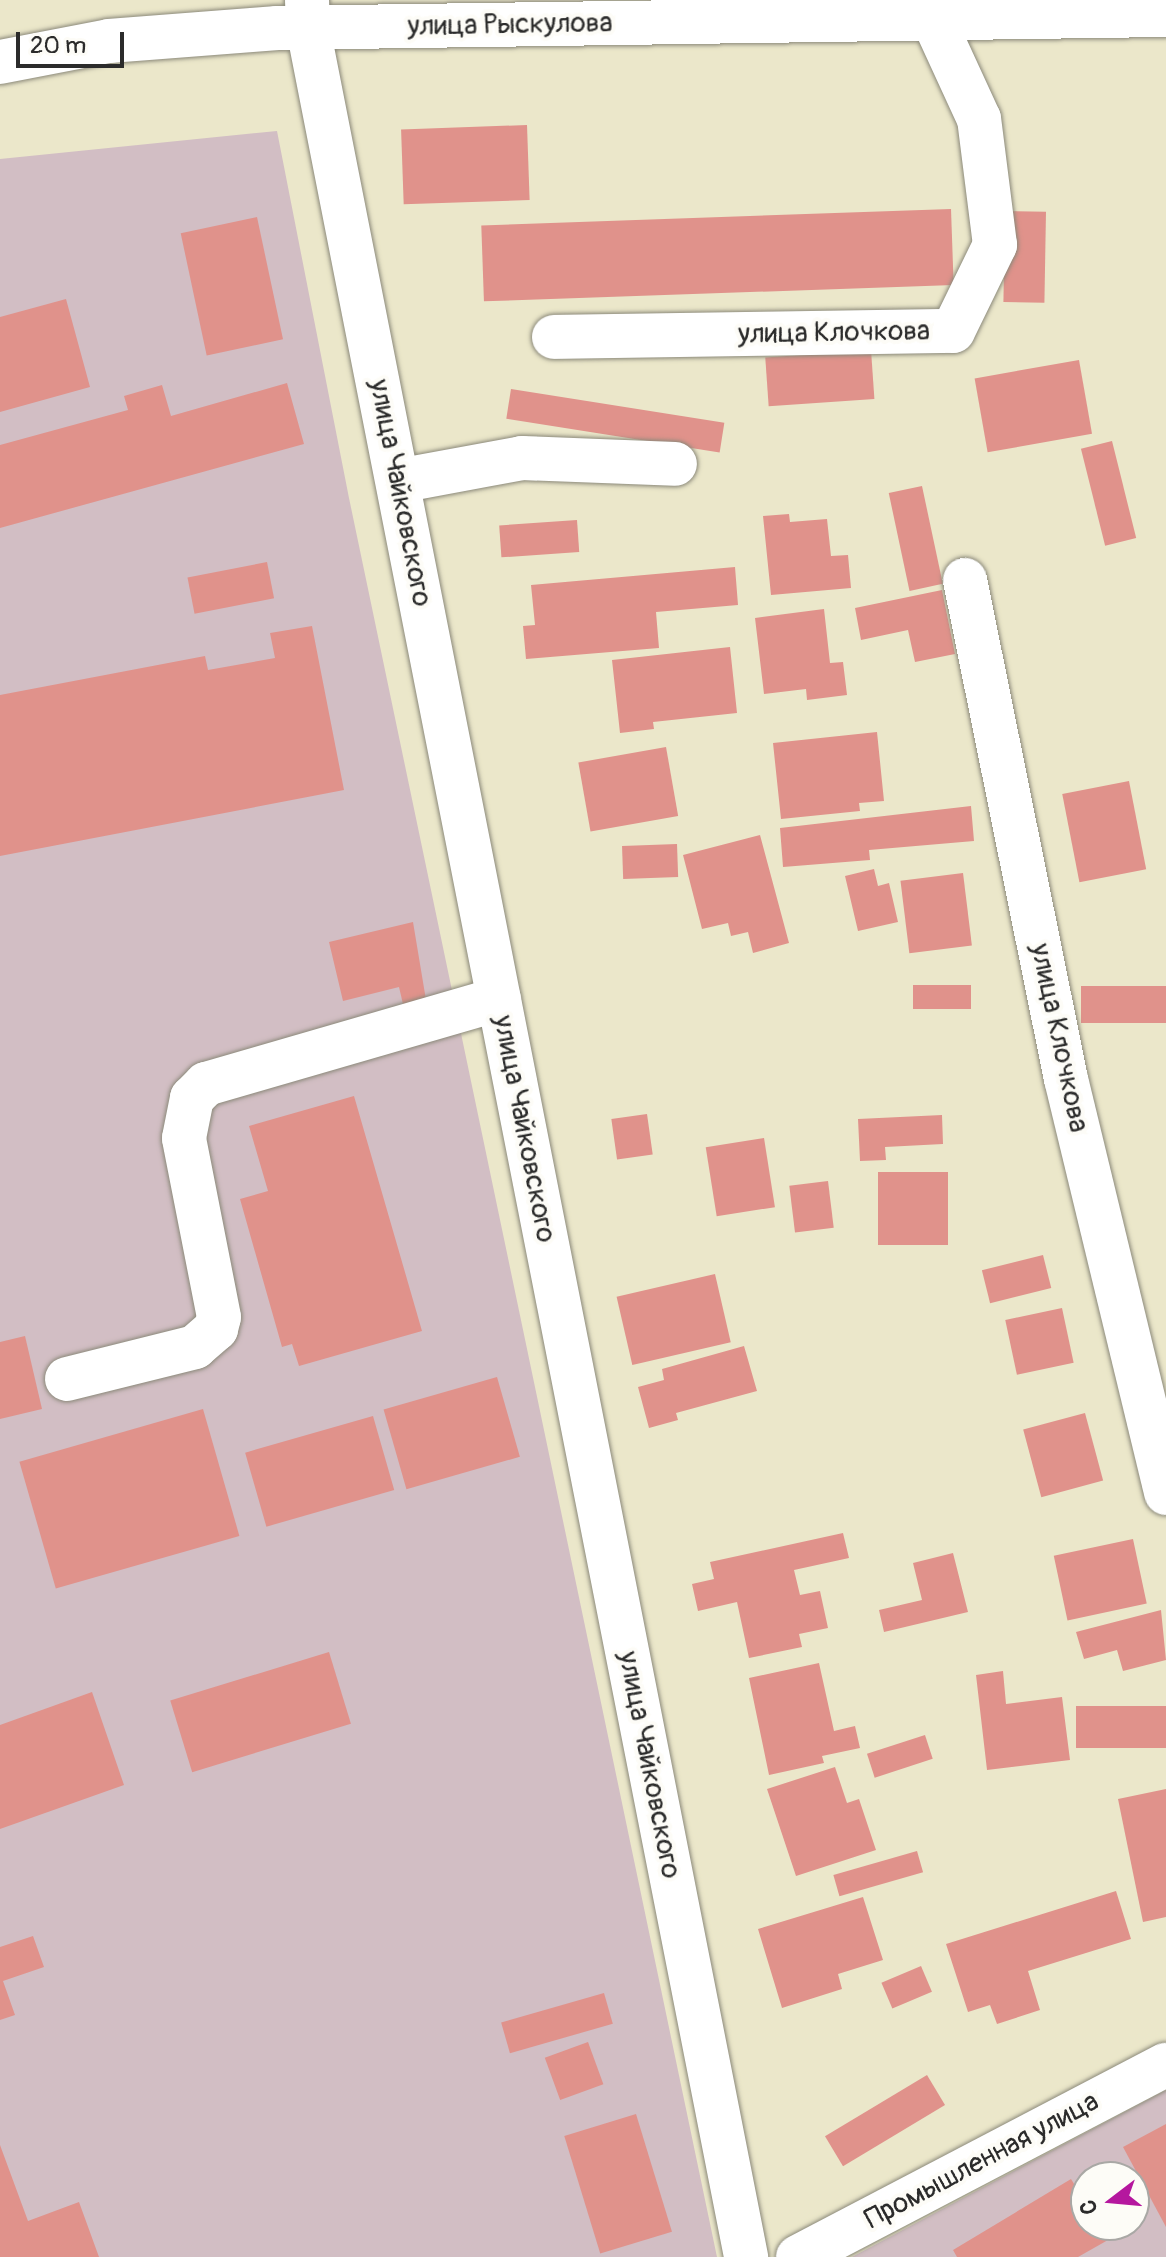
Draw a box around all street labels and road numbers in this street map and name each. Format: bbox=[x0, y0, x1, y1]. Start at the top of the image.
street label: улица Рыскулова bbox=[407, 6, 613, 44]
street label: улица Клочкова bbox=[738, 315, 930, 351]
street label: улица Чайковского bbox=[362, 377, 438, 609]
street label: улица Клочкова bbox=[1023, 941, 1095, 1135]
street label: улица Чайковского bbox=[486, 1013, 562, 1245]
street label: улица Чайковского bbox=[611, 1649, 687, 1881]
street label: Промышленная улица bbox=[859, 2085, 1105, 2237]

